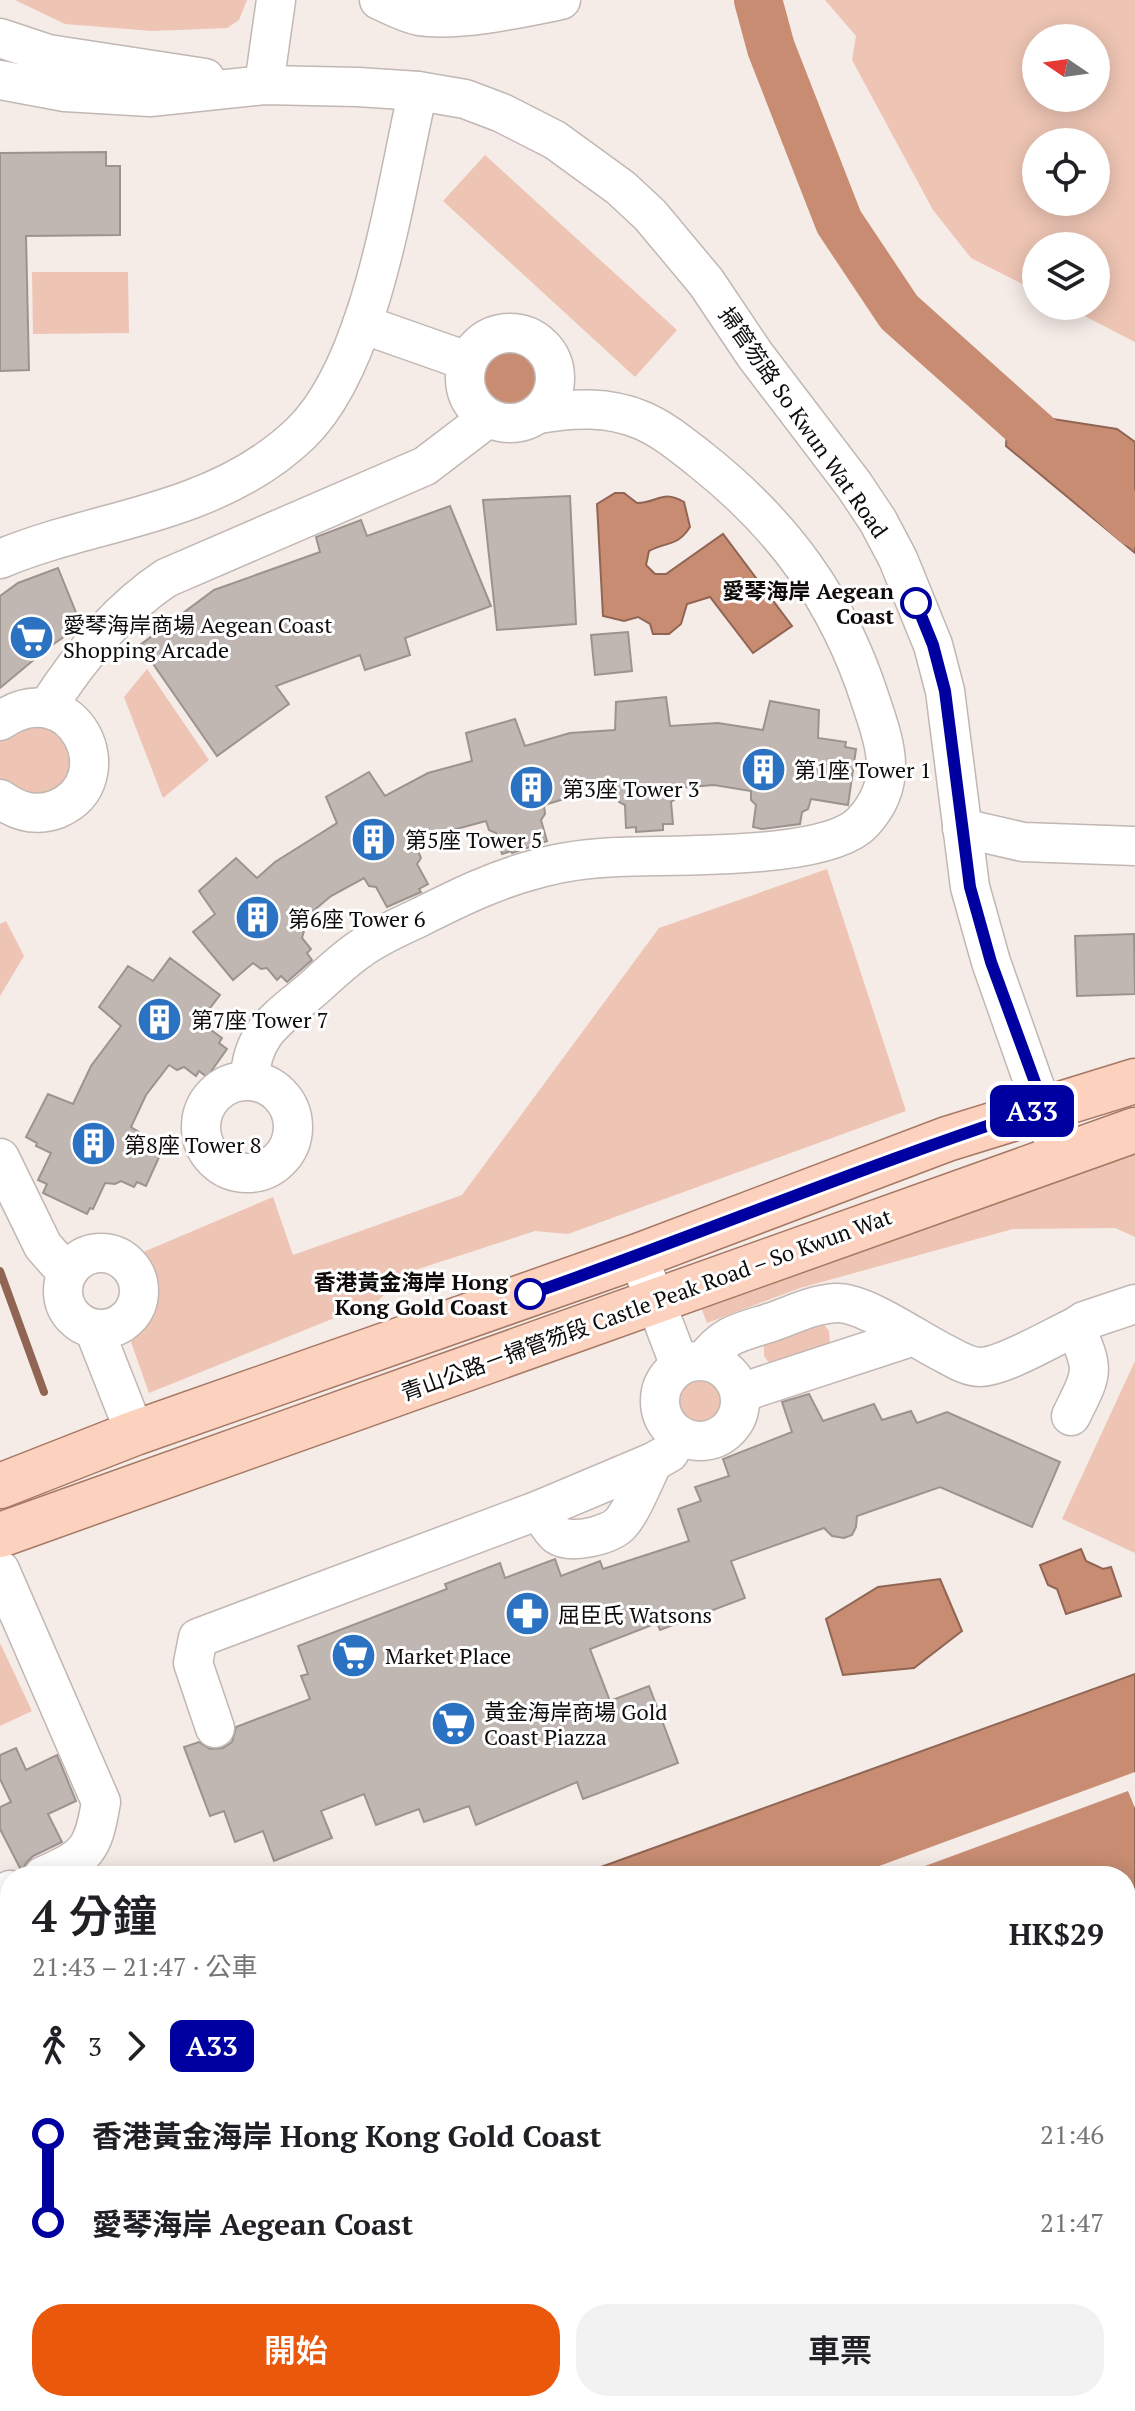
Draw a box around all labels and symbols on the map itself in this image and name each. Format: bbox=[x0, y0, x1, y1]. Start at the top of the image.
north arrow bbox=[1022, 24, 1110, 112]
street label: 掃管笏路 So Kwun Wat Road bbox=[713, 301, 895, 543]
place label: 愛琴海岸 Aegean Coast bbox=[722, 576, 894, 630]
marker: 愛琴海岸 Aegean Coast bbox=[901, 588, 931, 618]
place label: 愛琴海岸商場 Aegean Coast Shopping Arcade bbox=[63, 610, 332, 664]
supermarket icon: 愛琴海岸商場 Aegean Coast Shopping Arcade bbox=[8, 613, 56, 661]
building icon: 第1座 Tower 1 bbox=[739, 745, 787, 793]
place label: 第1座 Tower 1 bbox=[794, 755, 932, 784]
building icon: 第3座 Tower 3 bbox=[507, 764, 555, 812]
place label: 第3座 Tower 3 bbox=[562, 774, 700, 803]
building icon: 第5座 Tower 5 bbox=[350, 815, 398, 863]
place label: 第5座 Tower 5 bbox=[405, 825, 543, 854]
building icon: 第6座 Tower 6 bbox=[233, 894, 281, 942]
place label: 第6座 Tower 6 bbox=[288, 904, 426, 933]
building icon: 第7座 Tower 7 bbox=[136, 995, 184, 1043]
place label: 第7座 Tower 7 bbox=[191, 1005, 329, 1034]
line badge: A33 bbox=[986, 1085, 1078, 1137]
building icon: 第8座 Tower 8 bbox=[69, 1120, 117, 1168]
place label: 第8座 Tower 8 bbox=[124, 1130, 262, 1159]
street label: 青山公路－掃管笏段 Castle Peak Road – So Kwun Wat bbox=[397, 1201, 895, 1407]
place label: 香港黃金海岸 Hong Kong Gold Coast bbox=[313, 1267, 509, 1321]
marker: 香港黃金海岸 Hong Kong Gold Coast bbox=[515, 1279, 545, 1309]
pharmacy icon: 屈臣氏 Watsons bbox=[503, 1590, 551, 1638]
place label: 屈臣氏 Watsons bbox=[558, 1600, 712, 1629]
supermarket icon: Market Place bbox=[330, 1631, 378, 1679]
place label: Market Place bbox=[385, 1641, 511, 1670]
place label: 黃金海岸商場 Gold Coast Piazza bbox=[484, 1697, 667, 1751]
supermarket icon: 黃金海岸商場 Gold Coast Piazza bbox=[429, 1700, 477, 1748]

